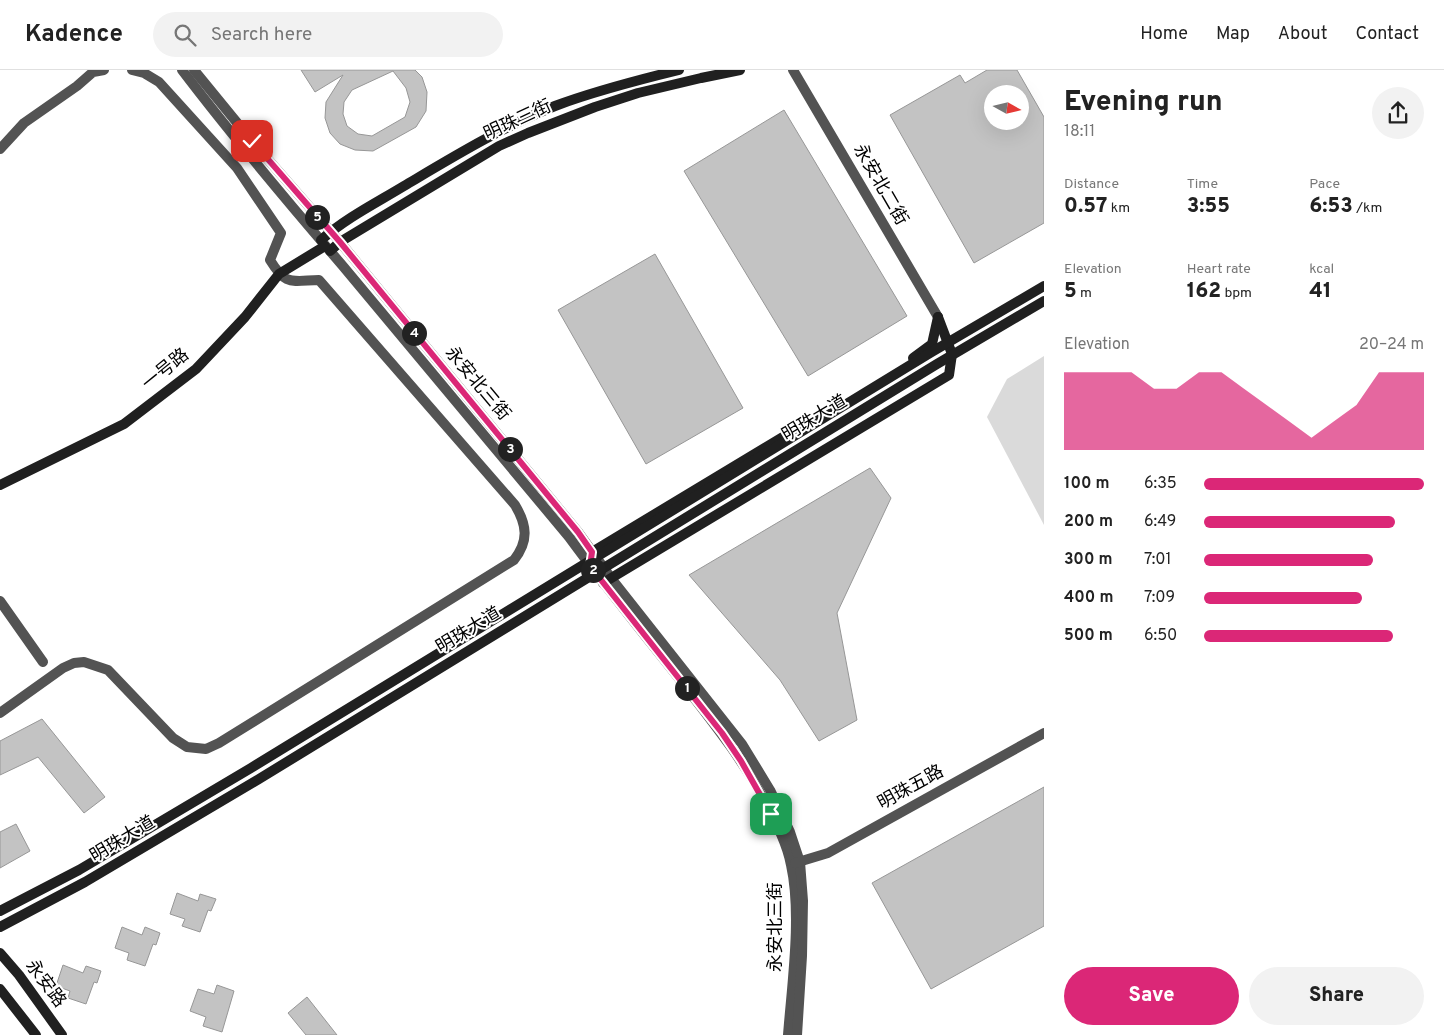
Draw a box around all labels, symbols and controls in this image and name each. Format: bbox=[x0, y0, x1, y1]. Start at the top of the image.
search box bbox=[153, 12, 503, 57]
text: Kadence bbox=[25, 20, 123, 50]
icon: search bbox=[171, 21, 199, 49]
text: Search here bbox=[211, 23, 312, 47]
text: Home bbox=[1140, 23, 1188, 46]
text: Map bbox=[1216, 23, 1250, 46]
text: About bbox=[1278, 23, 1327, 46]
text: Contact bbox=[1355, 23, 1419, 46]
north arrow bbox=[984, 85, 1029, 130]
map controls bbox=[984, 85, 1029, 130]
text: Evening run bbox=[1064, 85, 1223, 121]
button: share bbox=[1372, 87, 1424, 139]
street label: 明珠三街 bbox=[481, 95, 555, 147]
pin bbox=[231, 120, 273, 162]
text: 18:11 bbox=[1064, 122, 1095, 142]
icon: check bbox=[238, 127, 266, 155]
street label: 永安北二街 bbox=[848, 140, 912, 230]
text: Distance bbox=[1064, 176, 1119, 193]
text: Time bbox=[1187, 176, 1218, 193]
text: Pace bbox=[1309, 176, 1340, 193]
text: 0.57 bbox=[1064, 193, 1107, 220]
text: 3:55 bbox=[1187, 193, 1230, 220]
text: 6:53 bbox=[1309, 193, 1353, 220]
text: km bbox=[1107, 200, 1130, 217]
text: /km bbox=[1353, 200, 1382, 217]
pin: 5 bbox=[304, 204, 330, 230]
text: 5 bbox=[313, 209, 322, 226]
text: Elevation bbox=[1064, 261, 1122, 278]
text: Heart rate bbox=[1187, 261, 1251, 278]
text: kcal bbox=[1309, 261, 1334, 278]
text: 5 bbox=[1064, 278, 1077, 305]
text: 162 bbox=[1187, 278, 1221, 305]
text: 41 bbox=[1309, 278, 1332, 305]
text: m bbox=[1077, 285, 1092, 302]
text: bpm bbox=[1221, 285, 1252, 302]
pin: 4 bbox=[402, 320, 426, 346]
text: 4 bbox=[410, 325, 419, 342]
text: Elevation bbox=[1064, 335, 1130, 355]
text: 20–24 m bbox=[1359, 335, 1424, 355]
street label: 永安北三街 bbox=[439, 342, 515, 426]
street label: 一号路 bbox=[138, 344, 194, 396]
street label: 明珠大道 bbox=[778, 391, 852, 447]
pin: 3 bbox=[498, 436, 522, 462]
text: 3 bbox=[506, 441, 515, 458]
text: 100 m bbox=[1064, 474, 1110, 494]
text: 6:35 bbox=[1144, 474, 1177, 494]
text: 200 m bbox=[1064, 512, 1113, 532]
text: 6:49 bbox=[1144, 512, 1176, 532]
text: 300 m bbox=[1064, 550, 1112, 570]
text: 7:01 bbox=[1144, 550, 1172, 570]
pin: 2 bbox=[580, 558, 606, 582]
text: 2 bbox=[589, 562, 598, 579]
text: 400 m bbox=[1064, 588, 1113, 608]
text: 7:09 bbox=[1144, 588, 1175, 608]
street label: 明珠大道 bbox=[432, 603, 506, 659]
text: 500 m bbox=[1064, 626, 1113, 646]
text: 6:50 bbox=[1144, 626, 1177, 646]
pin: 1 bbox=[674, 676, 700, 700]
text: 1 bbox=[685, 680, 690, 697]
street label: 明珠五路 bbox=[874, 760, 948, 816]
pin bbox=[750, 793, 792, 835]
icon: arrive bbox=[757, 800, 785, 828]
street label: 明珠大道 bbox=[86, 812, 160, 868]
street label: 永安北三街 bbox=[765, 882, 788, 972]
street label: 永安路 bbox=[20, 956, 70, 1012]
button: Save bbox=[1064, 967, 1239, 1025]
button: Share bbox=[1249, 967, 1424, 1025]

